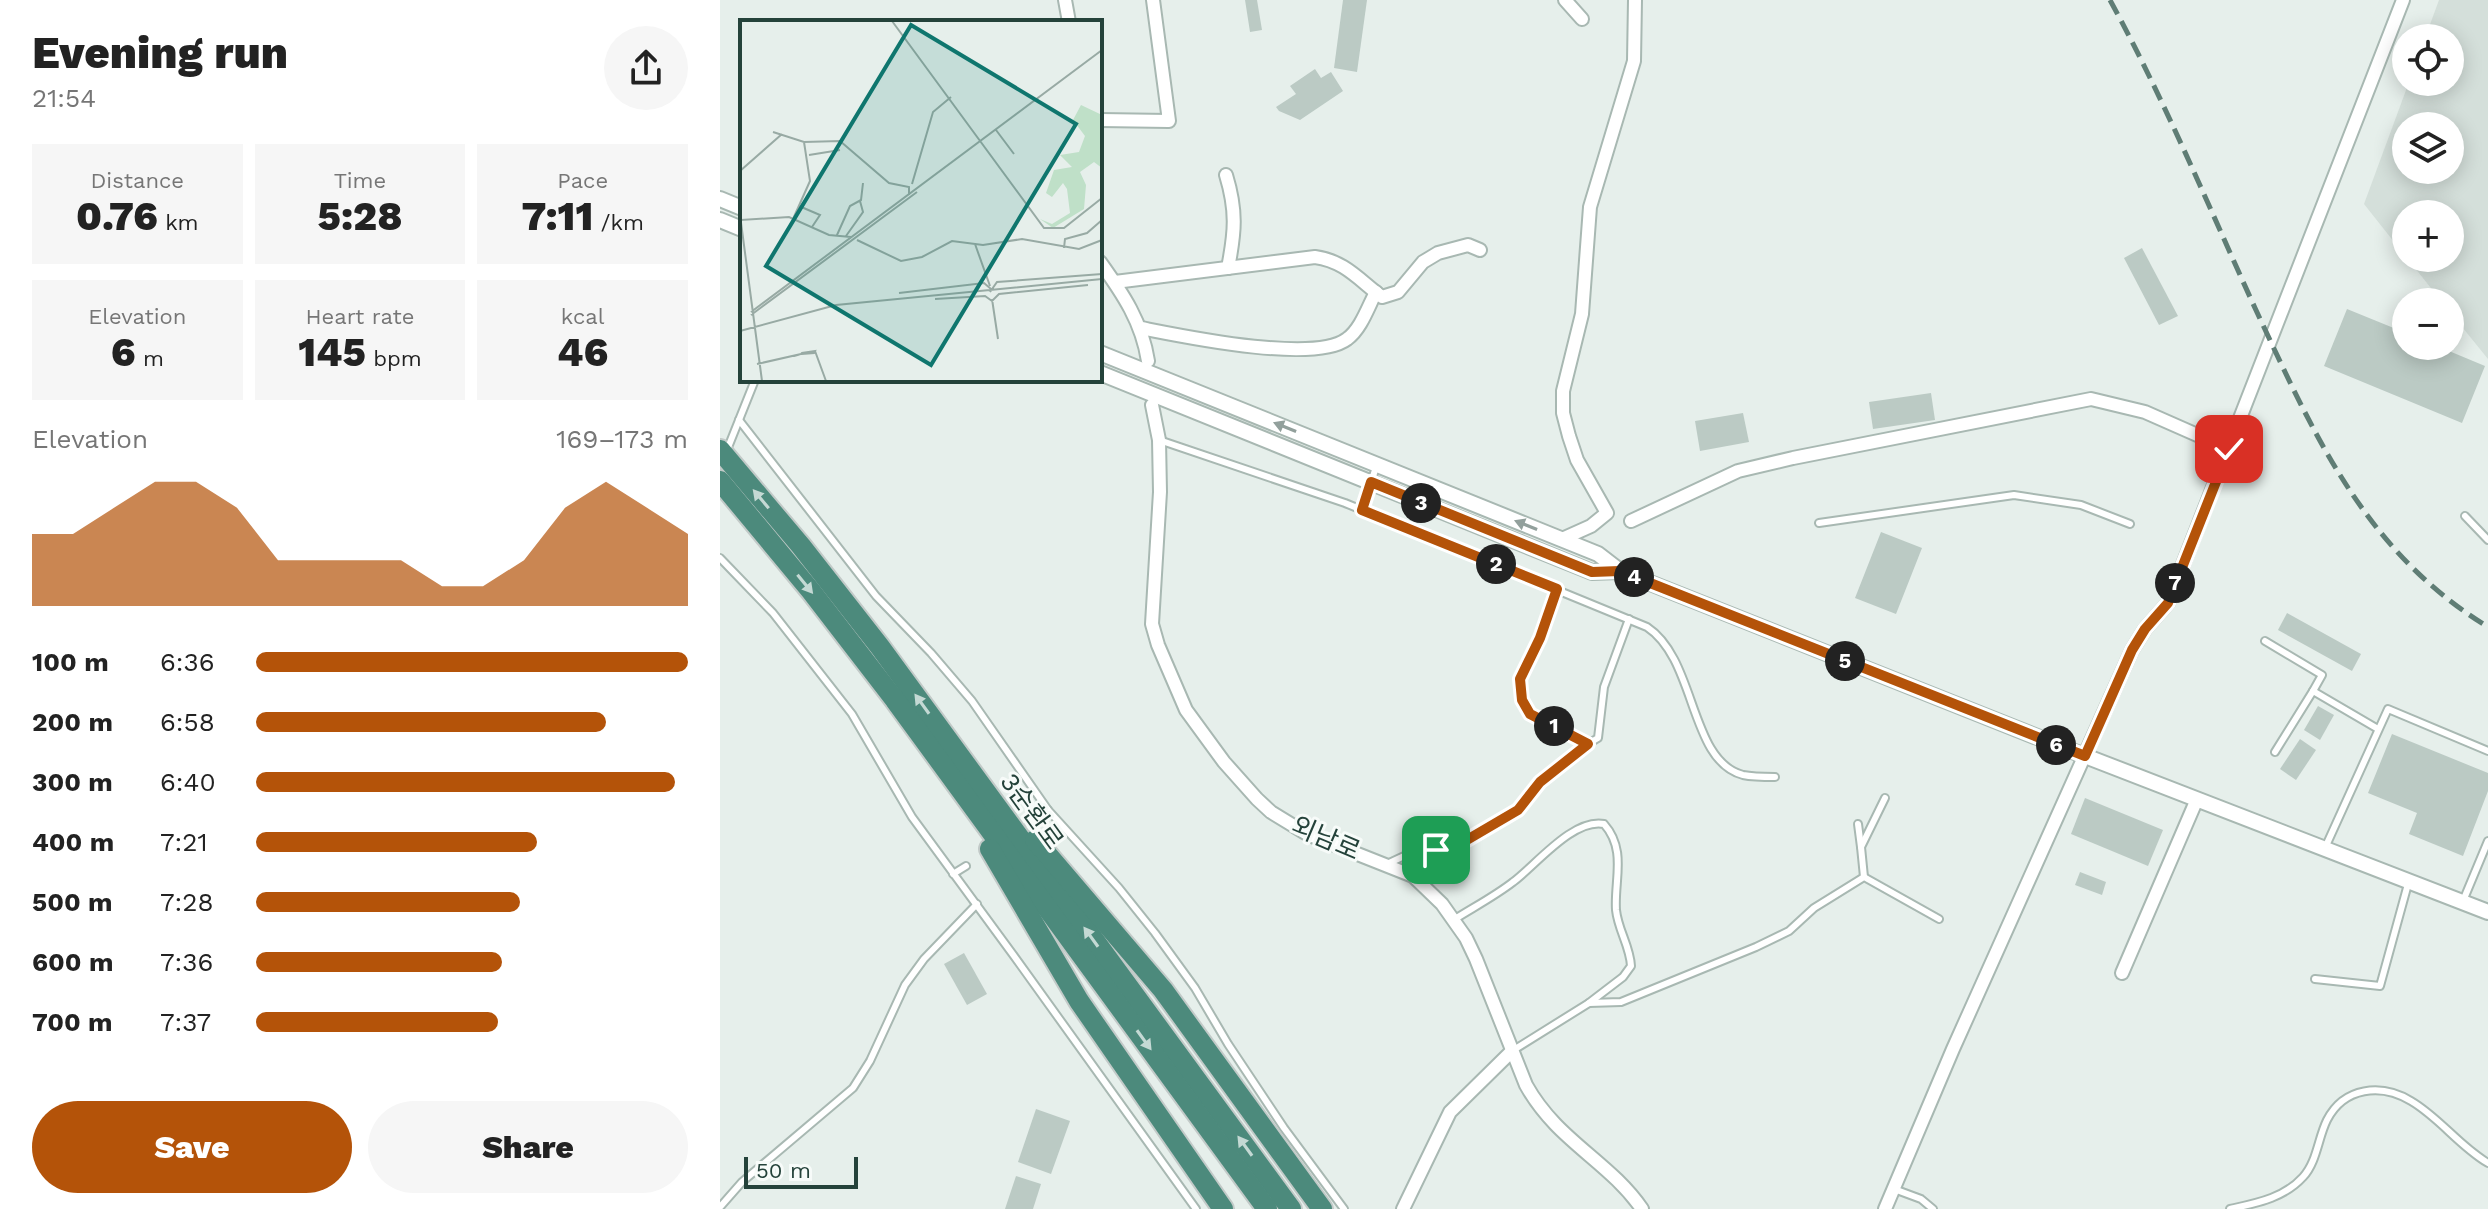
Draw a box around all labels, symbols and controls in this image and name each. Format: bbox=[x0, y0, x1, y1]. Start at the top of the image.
inset map bbox=[740, 20, 1102, 382]
map controls bbox=[2392, 24, 2464, 360]
button: locate bbox=[2392, 24, 2464, 96]
button: share bbox=[604, 26, 688, 110]
text: Evening run bbox=[32, 27, 288, 79]
text: 21:54 bbox=[32, 83, 96, 113]
button: layers bbox=[2392, 112, 2464, 184]
text: Distance bbox=[91, 168, 184, 193]
text: Time bbox=[334, 168, 386, 193]
text: Pace bbox=[557, 168, 608, 193]
text: 0.76 bbox=[76, 193, 158, 240]
text: 5:28 bbox=[318, 193, 402, 240]
text: 7:11 bbox=[521, 193, 593, 240]
button: + bbox=[2392, 200, 2464, 272]
text: km bbox=[158, 210, 199, 235]
text: /km bbox=[593, 210, 644, 235]
button: − bbox=[2392, 288, 2464, 360]
text: Elevation bbox=[88, 304, 186, 329]
text: Heart rate bbox=[306, 304, 414, 329]
text: kcal bbox=[561, 304, 604, 329]
text: 6 bbox=[111, 329, 135, 376]
text: 145 bbox=[298, 329, 366, 376]
text: 46 bbox=[557, 329, 608, 376]
text: m bbox=[135, 346, 164, 371]
text: bpm bbox=[366, 346, 422, 371]
pin bbox=[2195, 415, 2263, 483]
one-way arrow bbox=[1273, 421, 1297, 434]
text: Elevation bbox=[32, 424, 148, 454]
text: 169–173 m bbox=[556, 424, 688, 454]
icon: check bbox=[2207, 427, 2251, 471]
pin: 3 bbox=[1401, 483, 1441, 523]
one-way arrow bbox=[753, 489, 770, 509]
text: 3 bbox=[1414, 490, 1428, 515]
one-way arrow bbox=[1514, 518, 1538, 531]
pin: 2 bbox=[1476, 544, 1516, 584]
text: 2 bbox=[1489, 551, 1503, 576]
pin: 4 bbox=[1614, 557, 1654, 597]
pin: 7 bbox=[2155, 563, 2195, 603]
text: 4 bbox=[1627, 564, 1641, 589]
text: 7 bbox=[2168, 570, 2182, 595]
one-way arrow bbox=[796, 574, 813, 594]
pin: 5 bbox=[1825, 641, 1865, 681]
text: 100 m bbox=[32, 647, 109, 677]
text: 6:36 bbox=[160, 647, 214, 677]
text: 5 bbox=[1839, 648, 1851, 673]
one-way arrow bbox=[914, 693, 930, 714]
pin: 1 bbox=[1534, 706, 1574, 746]
text: 200 m bbox=[32, 707, 113, 737]
text: 6:58 bbox=[160, 707, 215, 737]
text: 1 bbox=[1549, 713, 1559, 738]
pin: 6 bbox=[2036, 725, 2076, 765]
text: 6 bbox=[2049, 732, 2063, 757]
text: 300 m bbox=[32, 767, 113, 797]
text: 6:40 bbox=[160, 767, 216, 797]
street label: 3순환로 bbox=[994, 767, 1070, 855]
street label: 외남로 bbox=[1287, 810, 1365, 866]
pin bbox=[1402, 816, 1470, 884]
text: 400 m bbox=[32, 827, 114, 857]
text: 7:21 bbox=[160, 827, 208, 857]
icon: arrive bbox=[1414, 828, 1458, 872]
text: 500 m bbox=[32, 887, 113, 917]
text: 7:28 bbox=[160, 887, 213, 917]
one-way arrow bbox=[1084, 926, 1099, 947]
text: 600 m bbox=[32, 947, 113, 977]
text: 7:36 bbox=[160, 947, 213, 977]
text: 700 m bbox=[32, 1007, 113, 1037]
text: 7:37 bbox=[160, 1007, 211, 1037]
one-way arrow bbox=[1135, 1030, 1151, 1051]
button: Save bbox=[32, 1101, 352, 1193]
button: Share bbox=[368, 1101, 688, 1193]
one-way arrow bbox=[1237, 1135, 1253, 1157]
scale bar bbox=[744, 1153, 858, 1189]
text: 50 m bbox=[756, 1158, 811, 1183]

